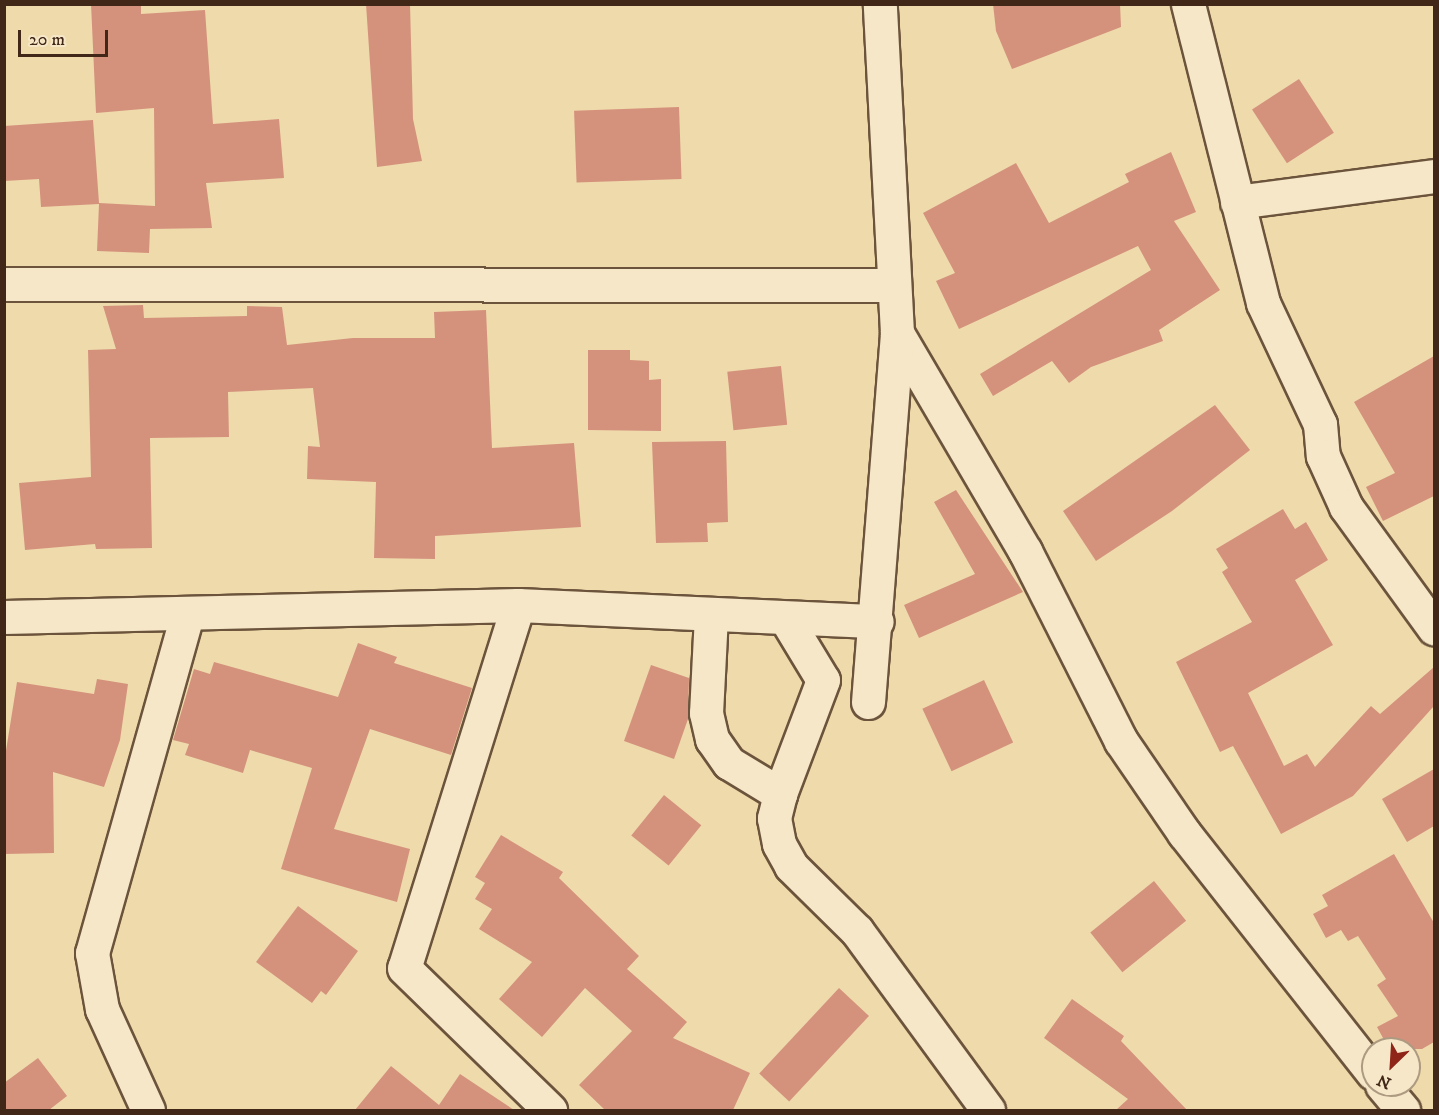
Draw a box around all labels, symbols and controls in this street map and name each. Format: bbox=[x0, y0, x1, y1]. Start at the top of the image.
scale bar bbox=[21, 18, 111, 56]
text: 20 m bbox=[29, 29, 65, 51]
north arrow bbox=[1361, 1037, 1421, 1097]
text: N bbox=[1374, 1070, 1394, 1093]

